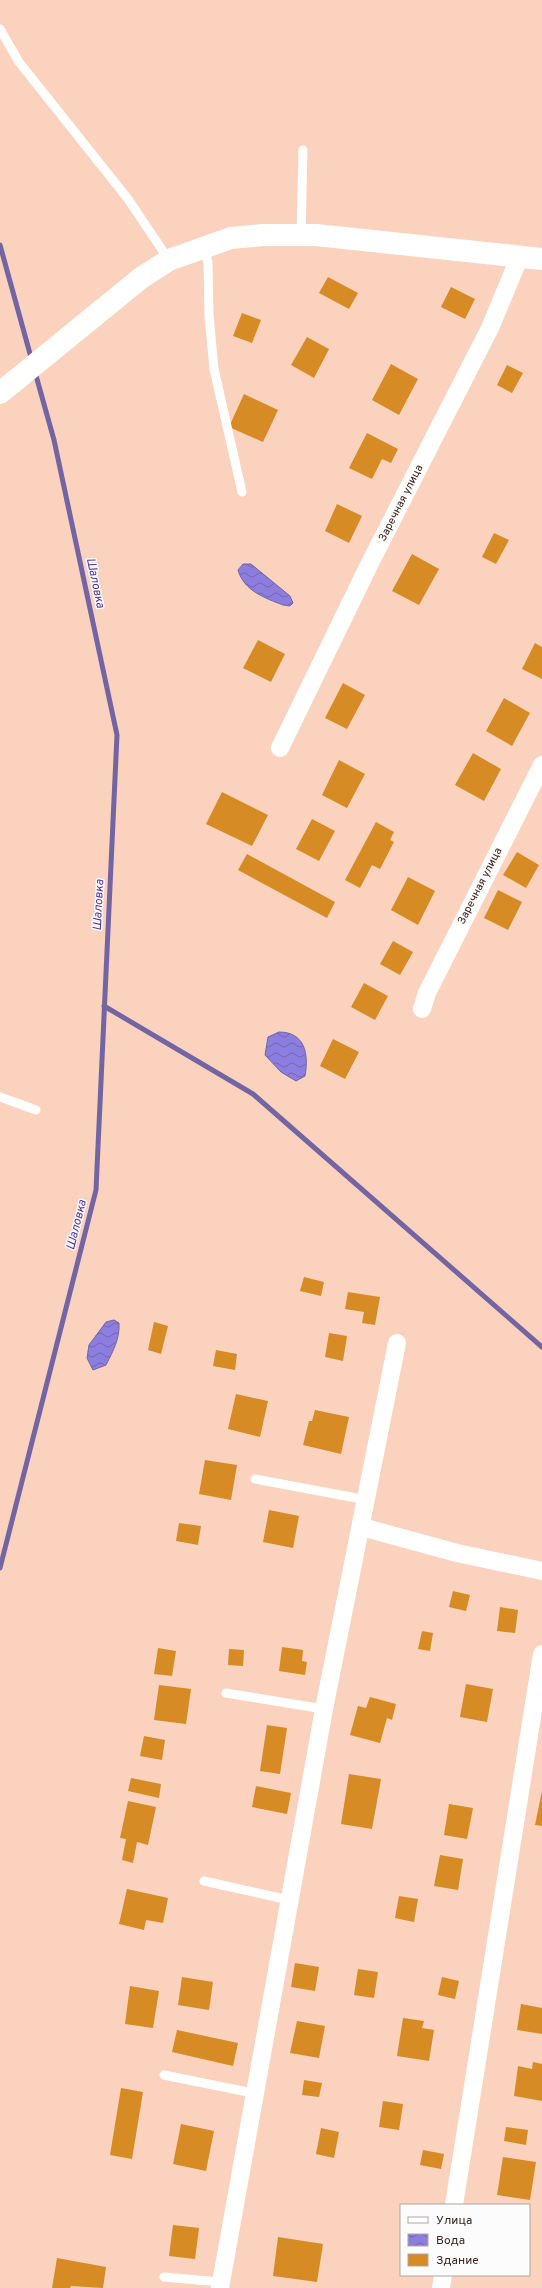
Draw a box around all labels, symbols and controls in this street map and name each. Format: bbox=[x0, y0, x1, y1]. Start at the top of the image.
street label: Заречная улица bbox=[376, 462, 426, 544]
water label: Шаловка bbox=[82, 556, 108, 610]
street label: Заречная улица bbox=[455, 845, 505, 927]
water label: Шаловка bbox=[90, 878, 108, 931]
water label: Шаловка bbox=[63, 1198, 91, 1252]
legend bbox=[400, 2204, 530, 2276]
text: Улица bbox=[436, 2213, 472, 2229]
text: Вода bbox=[436, 2233, 465, 2249]
text: Здание bbox=[436, 2253, 479, 2269]

